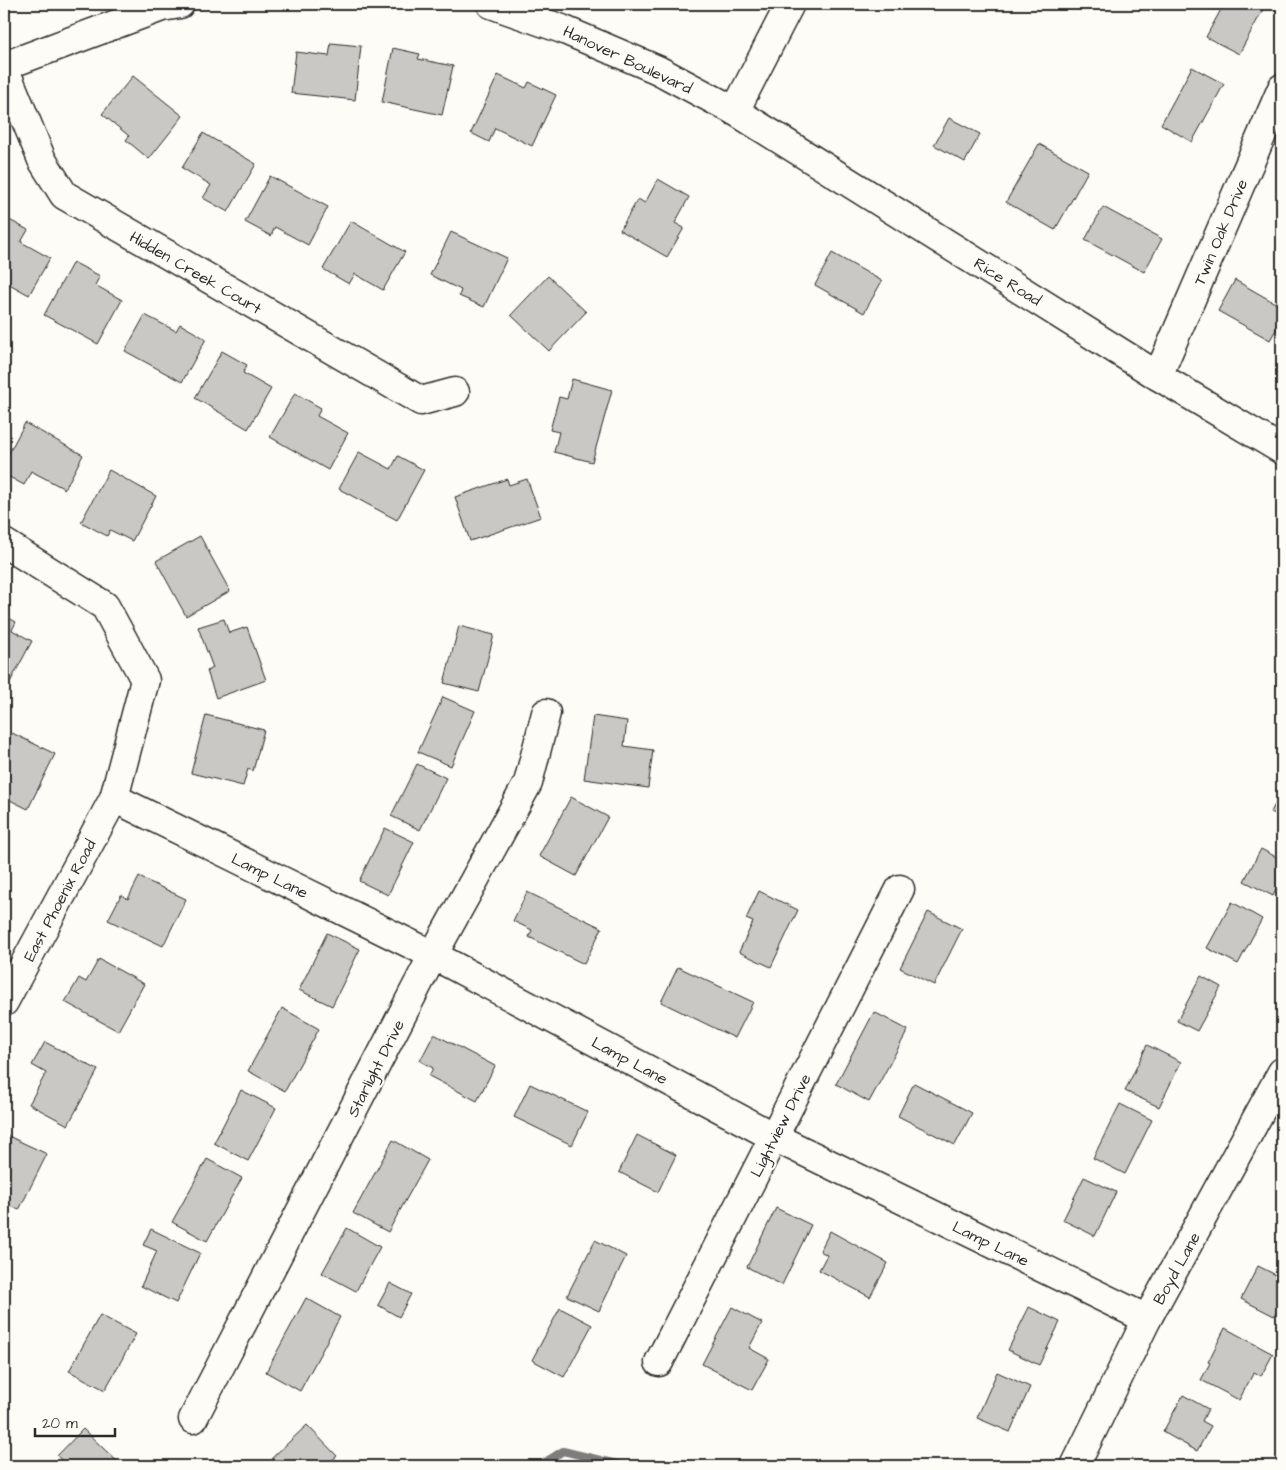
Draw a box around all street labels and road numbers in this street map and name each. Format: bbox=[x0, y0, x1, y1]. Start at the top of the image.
street label: Hanover Boulevard bbox=[559, 20, 696, 99]
street label: Twin Oak Drive bbox=[1189, 176, 1253, 289]
street label: Hidden Creek Court bbox=[125, 226, 266, 320]
street label: Rice Road bbox=[970, 252, 1045, 311]
street label: East Phoenix Road bbox=[18, 836, 101, 965]
street label: Lamp Lane bbox=[228, 848, 312, 904]
street label: Starlight Drive bbox=[342, 1016, 411, 1121]
street label: Lamp Lane bbox=[588, 1032, 672, 1090]
street label: Lightview Drive bbox=[745, 1070, 817, 1181]
street label: Lamp Lane bbox=[949, 1216, 1033, 1272]
street label: Boyd Lane bbox=[1148, 1228, 1207, 1309]

